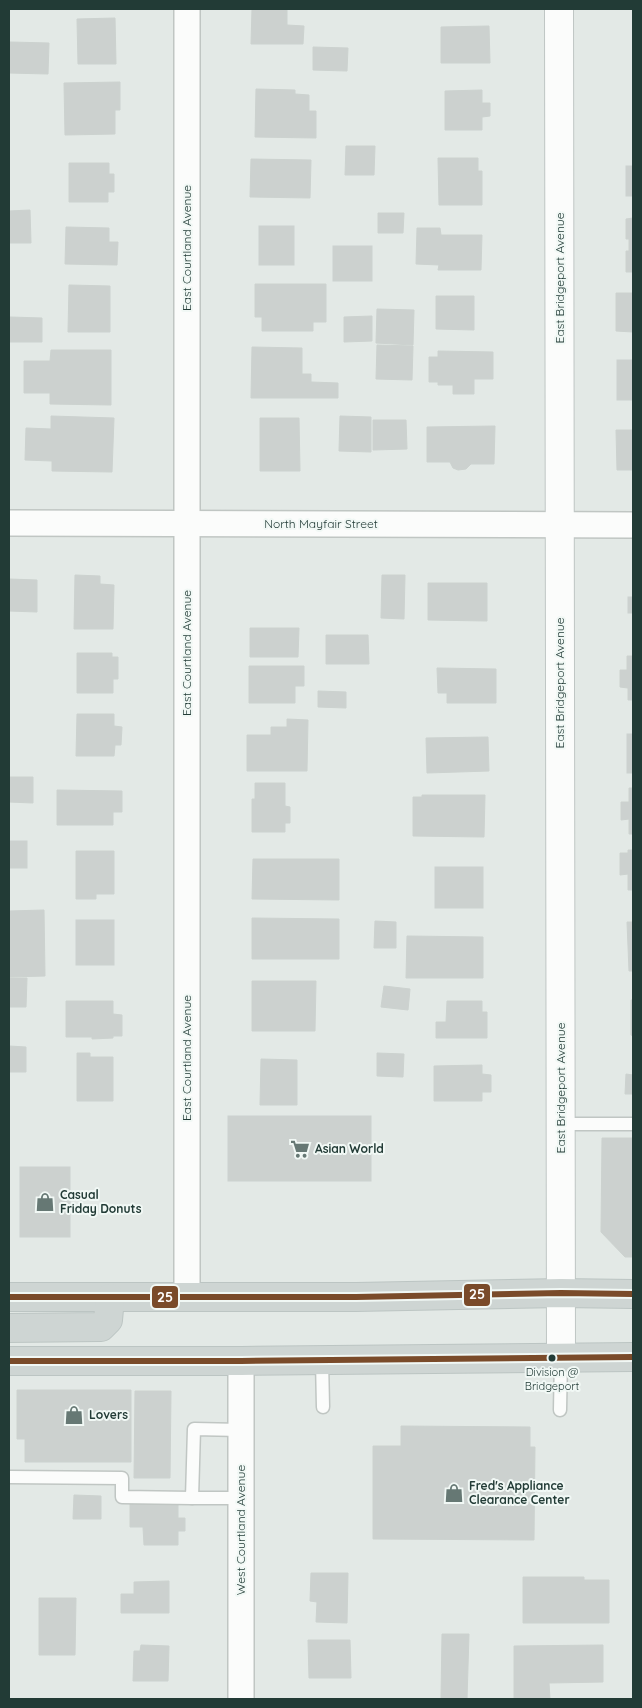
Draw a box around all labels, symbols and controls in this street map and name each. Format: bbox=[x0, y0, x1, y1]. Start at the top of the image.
street label: East Courtland Avenue bbox=[179, 185, 194, 311]
street label: East Bridgeport Avenue bbox=[552, 212, 567, 343]
street label: North Mayfair Street bbox=[264, 516, 378, 531]
street label: East Courtland Avenue bbox=[179, 590, 194, 716]
street label: East Bridgeport Avenue bbox=[552, 617, 567, 748]
street label: East Courtland Avenue bbox=[179, 995, 194, 1121]
street label: East Bridgeport Avenue bbox=[553, 1022, 568, 1153]
supermarket icon: Asian World bbox=[289, 1138, 311, 1160]
place label: Asian World bbox=[315, 1141, 384, 1156]
place label: Casual Friday Donuts bbox=[60, 1187, 142, 1216]
shop icon: Casual Friday Donuts bbox=[34, 1191, 56, 1213]
line badge: 25 bbox=[463, 1283, 491, 1307]
line badge: 25 bbox=[151, 1285, 179, 1309]
text: 25 bbox=[469, 1285, 485, 1303]
text: 25 bbox=[157, 1288, 173, 1306]
marker: Division @ Bridgeport bbox=[547, 1353, 557, 1363]
place label: Division @ Bridgeport bbox=[525, 1365, 580, 1393]
shop icon: Lovers bbox=[63, 1404, 85, 1426]
place label: Lovers bbox=[89, 1407, 128, 1422]
street label: West Courtland Avenue bbox=[233, 1465, 248, 1595]
place label: Fred's Appliance Clearance Center bbox=[469, 1478, 570, 1507]
shop icon: Fred's Appliance Clearance Center bbox=[443, 1482, 465, 1504]

